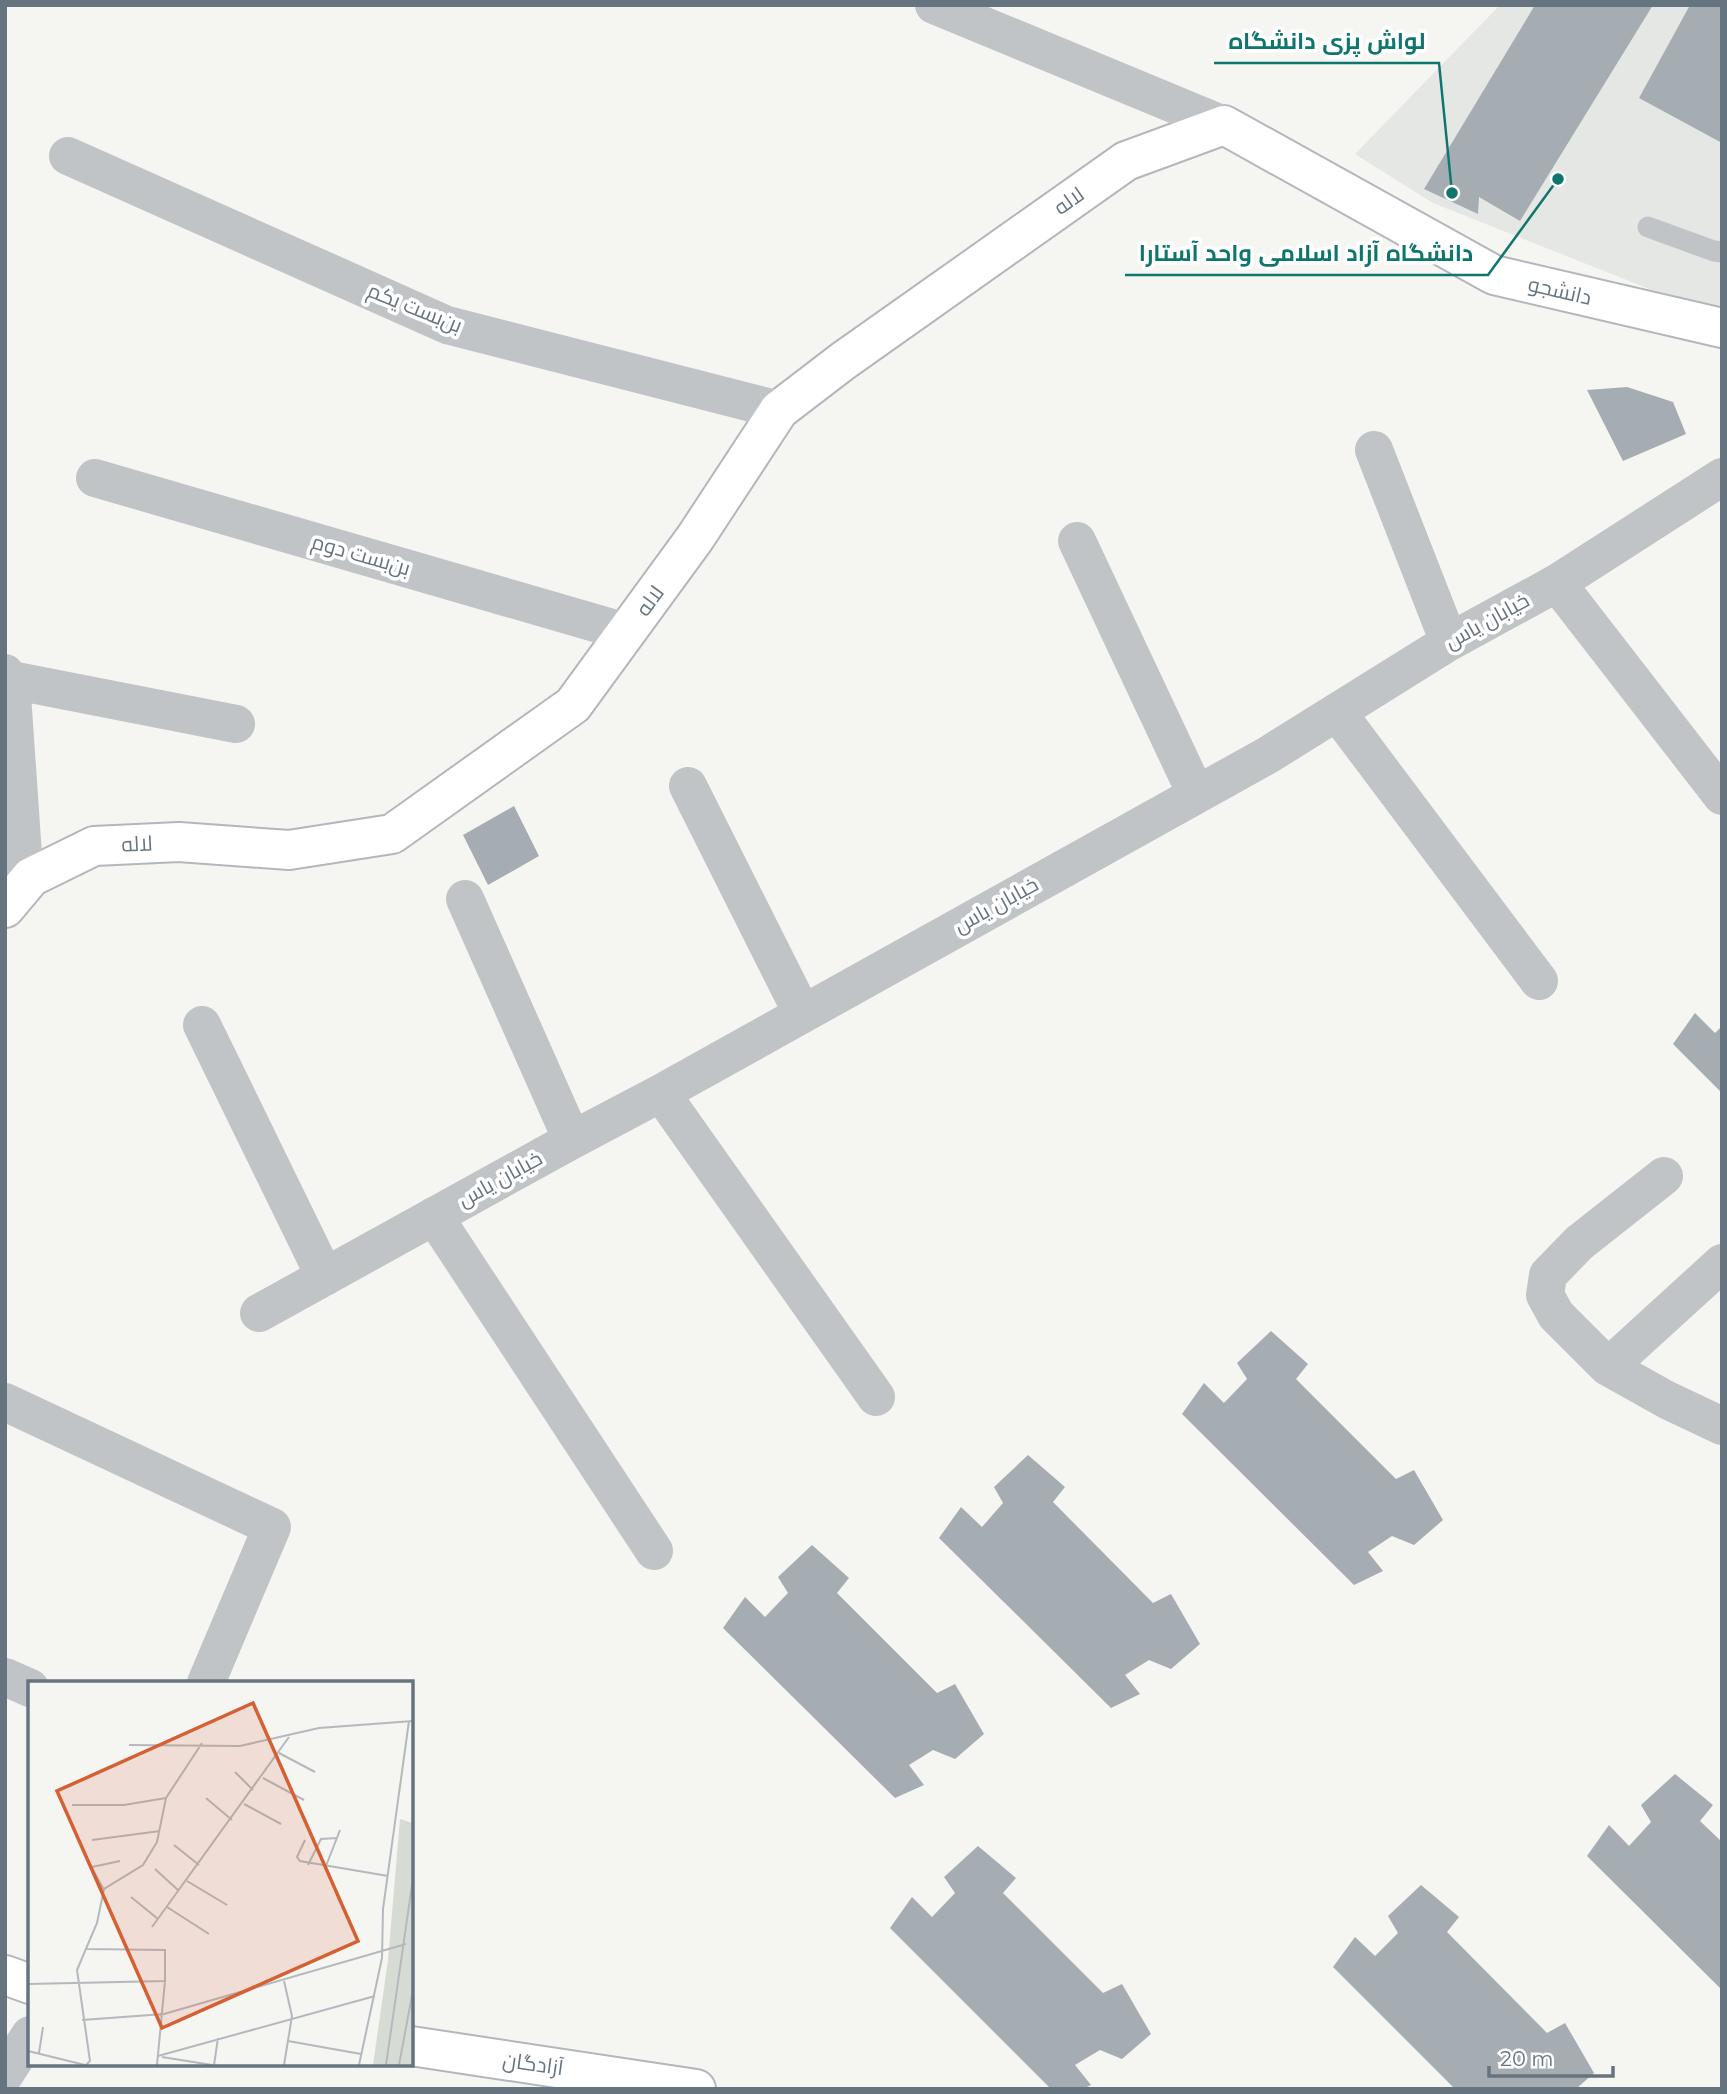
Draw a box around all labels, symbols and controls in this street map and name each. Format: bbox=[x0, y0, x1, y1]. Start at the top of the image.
callout: لواش پزی دانشگاه bbox=[1214, 19, 1439, 63]
text: لواش پزی دانشگاه bbox=[1228, 27, 1426, 57]
street label: لاله bbox=[1049, 181, 1089, 220]
callout: دانشگاه آزاد اسلامی واحد آستارا bbox=[1125, 231, 1488, 275]
text: دانشگاه آزاد اسلامی واحد آستارا bbox=[1139, 239, 1473, 267]
street label: دانشجو bbox=[1526, 271, 1594, 310]
street label: بن‌بست یکم bbox=[363, 277, 466, 340]
street label: بن‌بست دوم bbox=[308, 529, 413, 582]
street label: لاله bbox=[630, 581, 669, 621]
street label: خیابان یاس bbox=[1440, 587, 1534, 655]
street label: لاله bbox=[121, 830, 153, 857]
street label: خیابان یاس bbox=[949, 871, 1043, 939]
street label: خیابان یاس bbox=[453, 1145, 547, 1213]
inset map bbox=[28, 1681, 413, 2066]
scale bar bbox=[1489, 2035, 1613, 2078]
text: 20 m bbox=[1500, 2046, 1554, 2071]
street label: آزادگان bbox=[501, 2047, 566, 2081]

